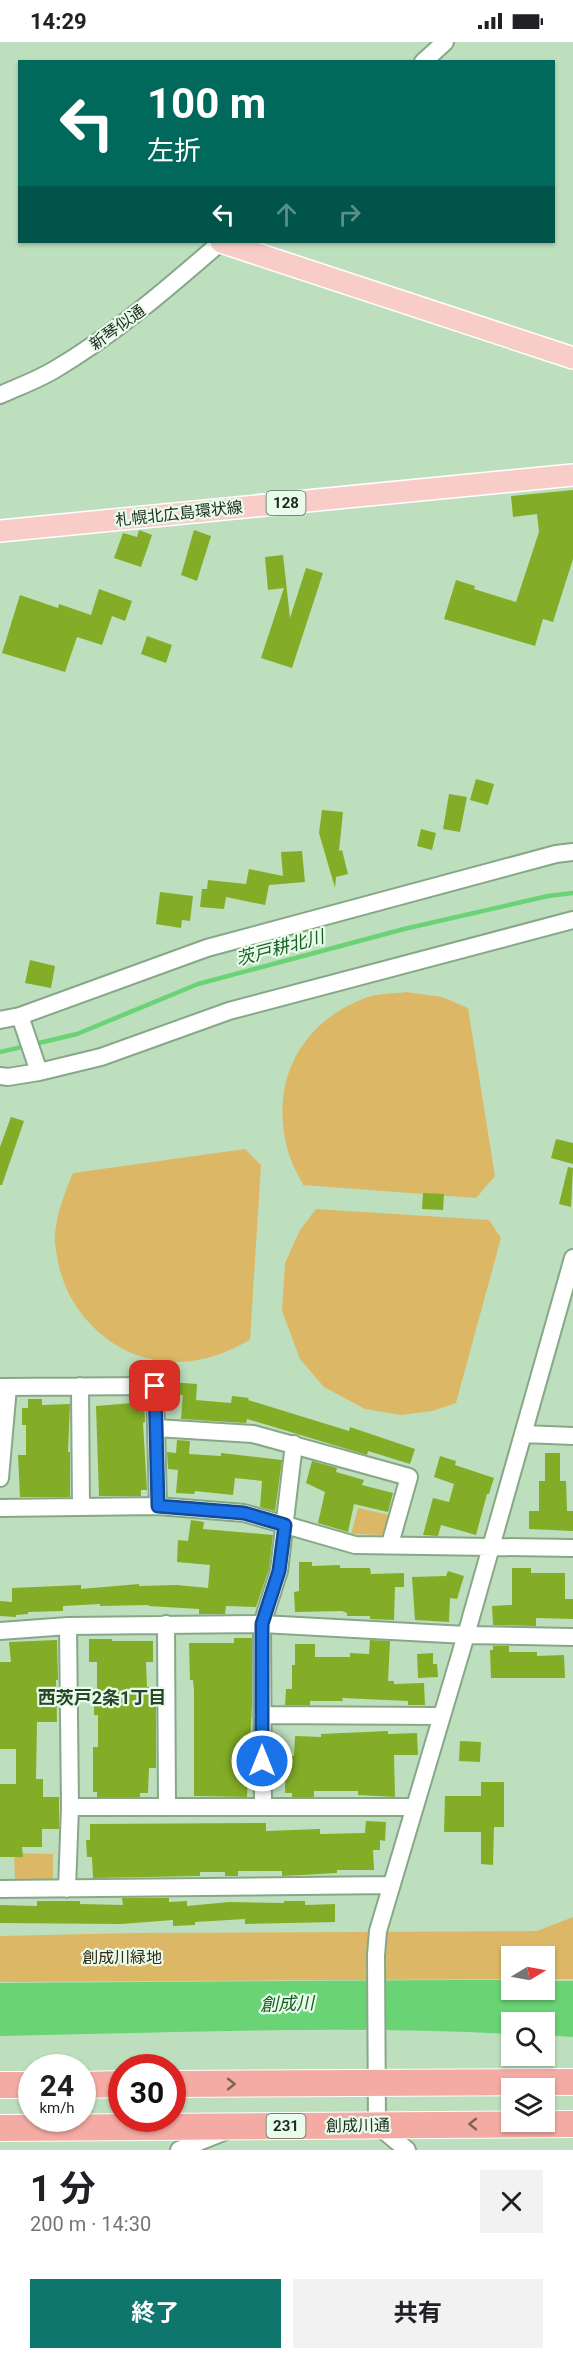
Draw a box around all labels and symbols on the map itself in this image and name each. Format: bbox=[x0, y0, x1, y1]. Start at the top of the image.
street label: 新琴似通 bbox=[86, 301, 149, 354]
road number: 128 bbox=[266, 491, 306, 515]
street label: 札幌北広島環状線 bbox=[114, 497, 244, 530]
water label: 茨戸耕北川 bbox=[234, 925, 328, 969]
pin bbox=[129, 1360, 180, 1411]
district label: 西茨戸2条1丁目 bbox=[38, 1687, 166, 1708]
position arrow bbox=[230, 1729, 294, 1793]
north arrow bbox=[501, 1946, 555, 2000]
park label: 創成川緑地 bbox=[82, 1948, 162, 1967]
water label: 創成川 bbox=[260, 1992, 316, 2015]
speed limit sign: 30 bbox=[108, 2054, 186, 2132]
one-way arrow bbox=[226, 2078, 235, 2090]
road number: 231 bbox=[266, 2114, 306, 2138]
street label: 創成川通 bbox=[326, 2115, 390, 2136]
one-way arrow bbox=[468, 2118, 477, 2130]

